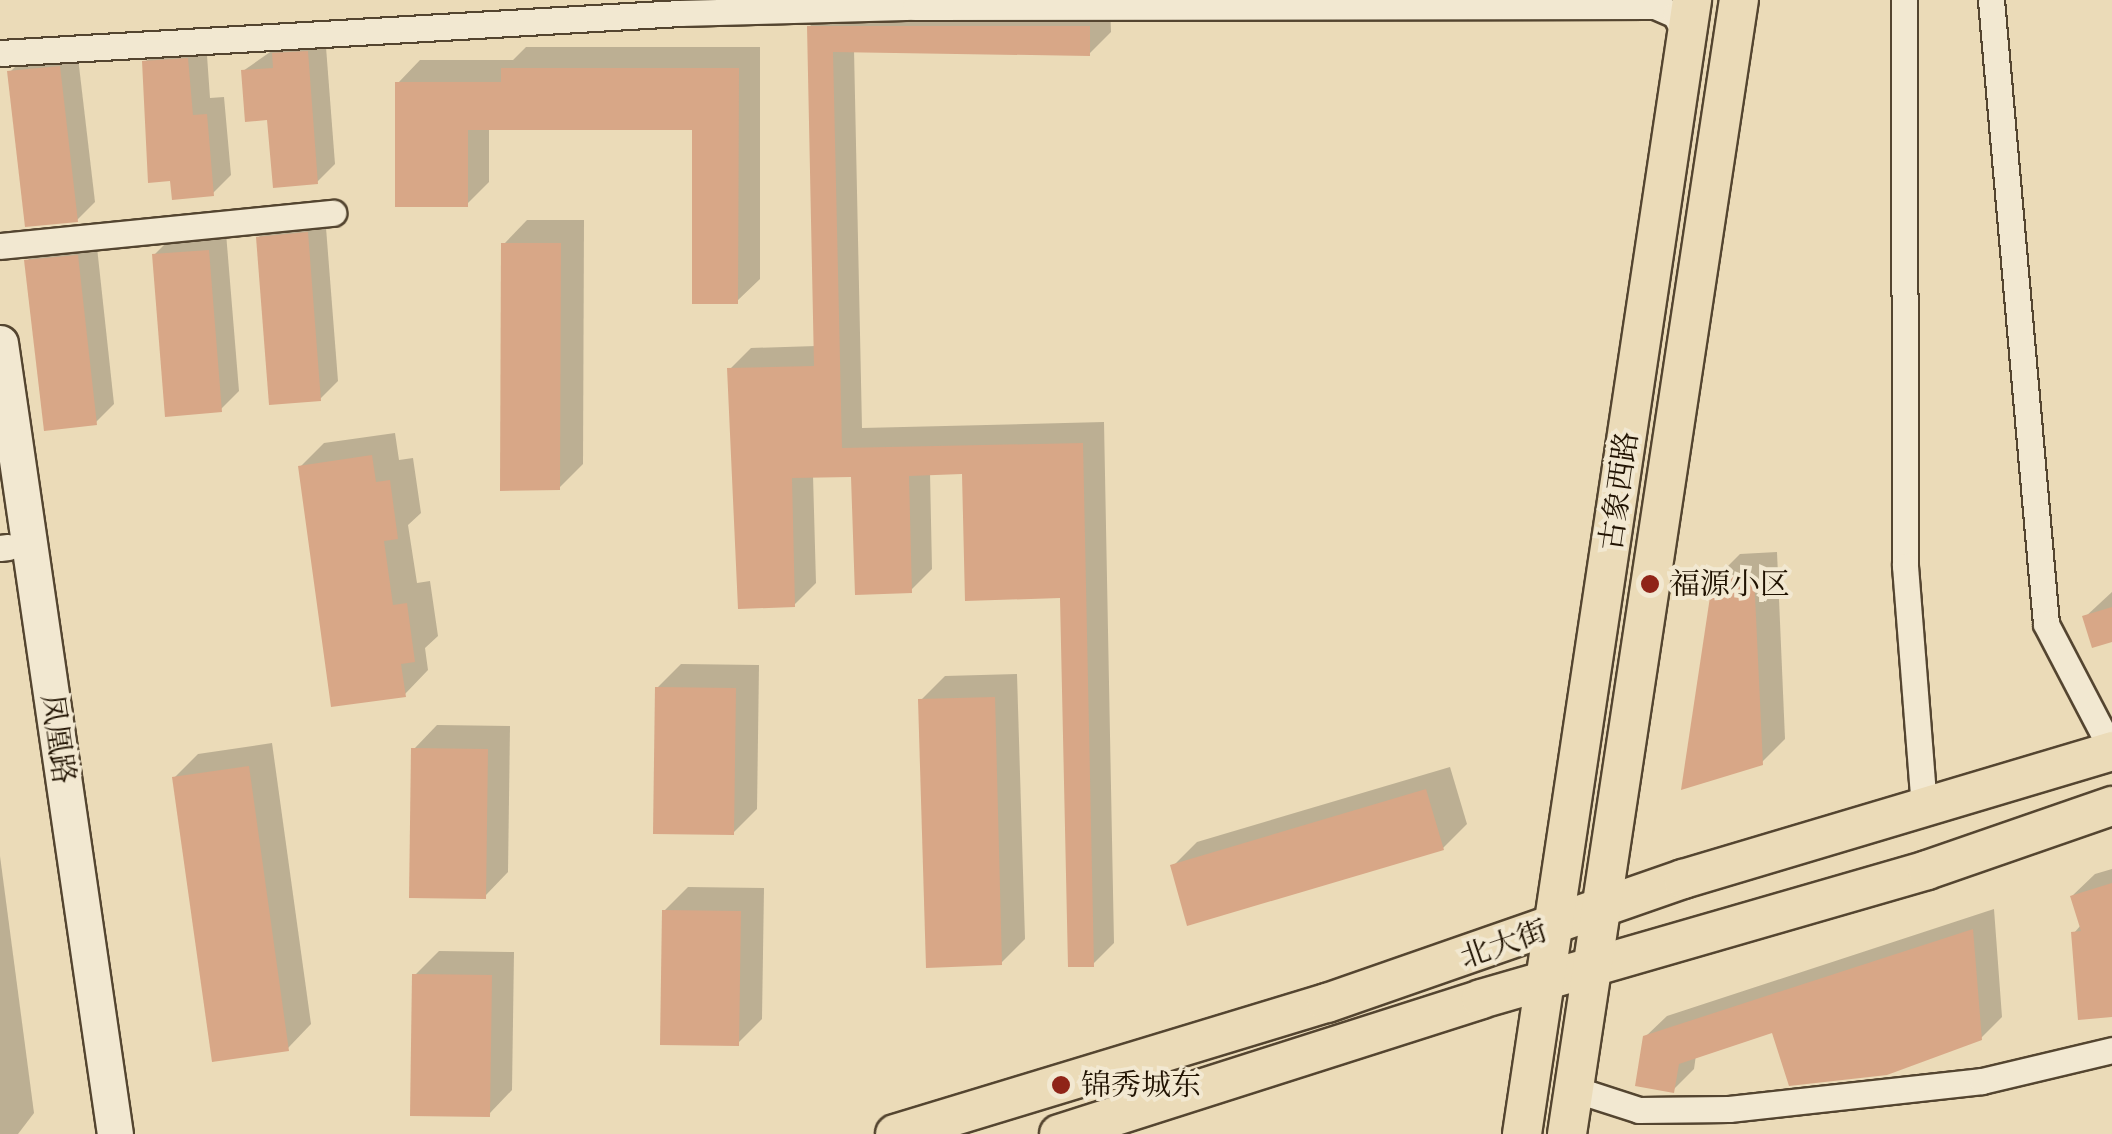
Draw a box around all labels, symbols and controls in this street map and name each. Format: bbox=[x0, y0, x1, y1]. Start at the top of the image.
street label: 古象西路 bbox=[1593, 429, 1645, 553]
place label: 福源小区 bbox=[1670, 566, 1790, 602]
marker: 福源小区 bbox=[1639, 573, 1661, 595]
street label: 凤凰路 bbox=[34, 692, 82, 786]
street label: 北大街 bbox=[1456, 912, 1552, 976]
place label: 锦秀城东 bbox=[1081, 1067, 1201, 1103]
marker: 锦秀城东 bbox=[1050, 1074, 1072, 1096]

